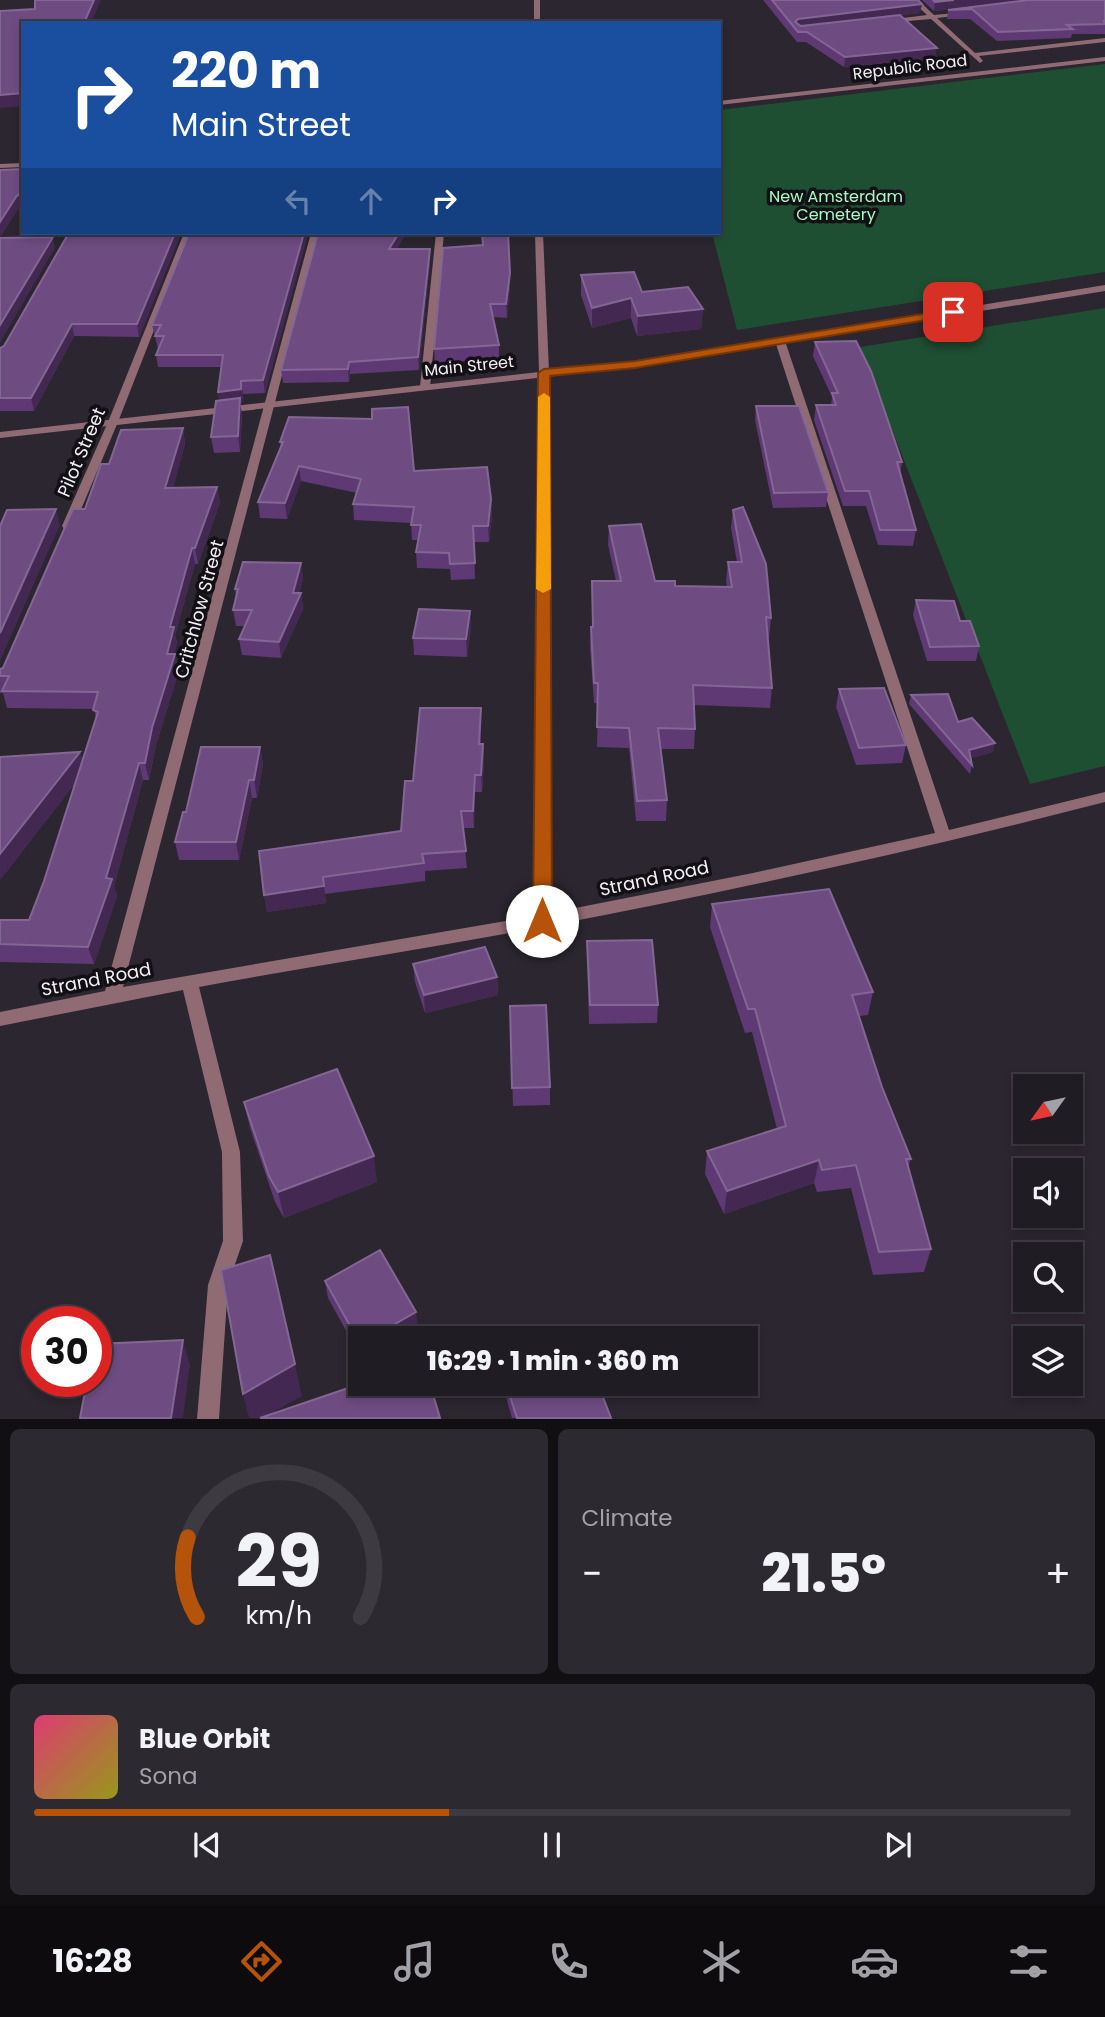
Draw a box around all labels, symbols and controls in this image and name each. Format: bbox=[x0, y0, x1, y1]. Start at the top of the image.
text: 220 m bbox=[171, 37, 321, 105]
icon: right bbox=[56, 49, 147, 140]
street label: Republic Road bbox=[852, 49, 968, 85]
text: Main Street bbox=[171, 102, 351, 147]
icon: left bbox=[279, 182, 317, 220]
icon: ahead bbox=[352, 182, 390, 220]
icon: right bbox=[425, 182, 463, 220]
park label: New Amsterdam Cemetery bbox=[769, 185, 903, 226]
pin bbox=[923, 282, 983, 342]
icon: arrive bbox=[934, 293, 972, 331]
street label: Main Street bbox=[423, 350, 515, 382]
street label: Pilot Street bbox=[51, 403, 111, 501]
street label: Critchlow Street bbox=[169, 537, 229, 681]
street label: Strand Road bbox=[597, 854, 711, 902]
position arrow bbox=[505, 884, 579, 958]
street label: Strand Road bbox=[39, 956, 153, 1002]
north arrow bbox=[1013, 1074, 1083, 1144]
map controls bbox=[1013, 1074, 1083, 1396]
button: sound bbox=[1013, 1158, 1083, 1228]
button: search bbox=[1013, 1242, 1083, 1312]
speed limit sign: 30 bbox=[21, 1306, 112, 1397]
button: layers bbox=[1013, 1326, 1083, 1396]
text: 16:29 · 1 min · 360 m bbox=[427, 1343, 679, 1379]
text: Climate bbox=[582, 1502, 672, 1534]
text: 29 bbox=[236, 1512, 322, 1613]
text: 21.5° bbox=[762, 1537, 886, 1610]
text: − bbox=[582, 1547, 602, 1600]
text: + bbox=[1045, 1547, 1071, 1600]
text: km/h bbox=[245, 1598, 312, 1633]
text: Blue Orbit bbox=[139, 1721, 270, 1757]
text: Sona bbox=[139, 1760, 198, 1792]
icon: previous bbox=[188, 1826, 226, 1864]
icon: pause bbox=[533, 1826, 571, 1864]
icon: next bbox=[879, 1826, 917, 1864]
icon: directions bbox=[237, 1937, 286, 1986]
icon: music bbox=[390, 1937, 439, 1986]
icon: phone bbox=[544, 1937, 593, 1986]
icon: climate bbox=[697, 1937, 746, 1986]
icon: car bbox=[850, 1937, 899, 1986]
icon: filters bbox=[1004, 1937, 1053, 1986]
text: 16:28 bbox=[52, 1938, 133, 1983]

